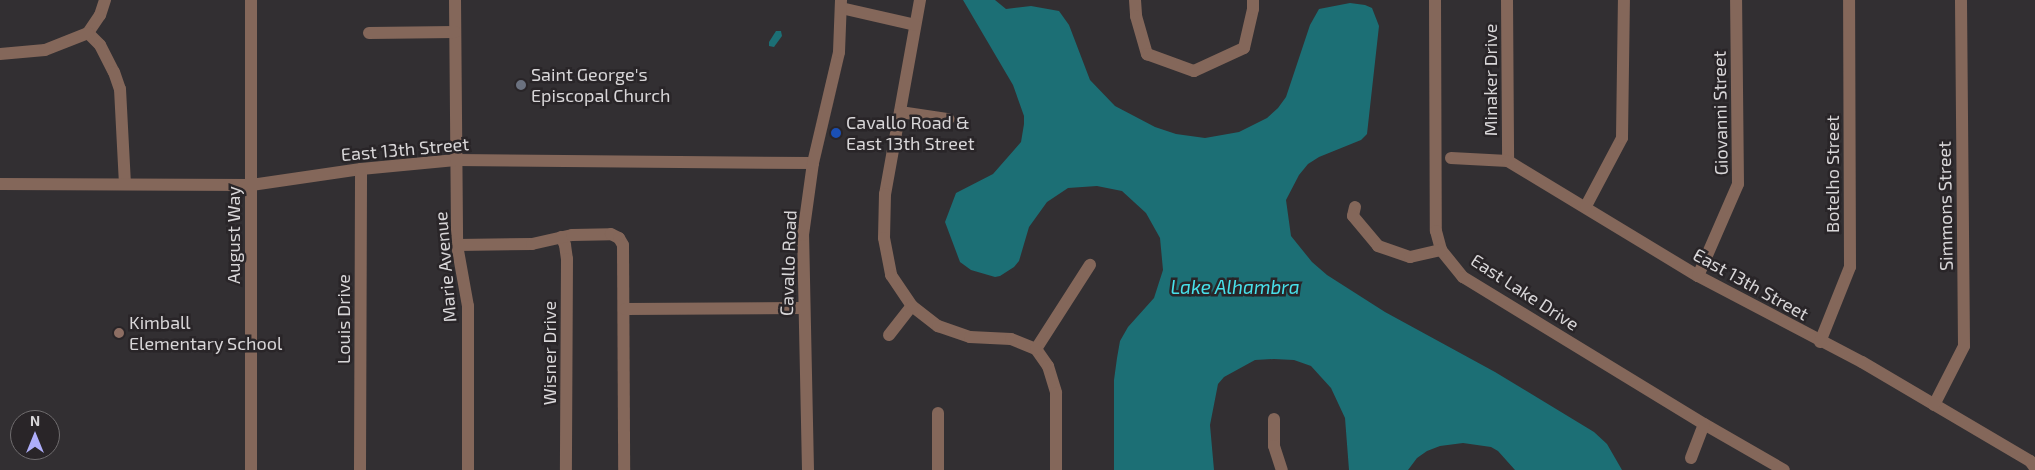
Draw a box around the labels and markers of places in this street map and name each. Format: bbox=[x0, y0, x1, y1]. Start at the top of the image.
place label: Saint George's Episcopal Church bbox=[531, 64, 671, 106]
marker: Saint George's Episcopal Church bbox=[515, 79, 527, 91]
place label: Cavallo Road & East 13th Street bbox=[846, 112, 975, 154]
marker: Cavallo Road & East 13th Street bbox=[830, 127, 842, 139]
place label: Kimball Elementary School bbox=[129, 312, 283, 354]
marker: Kimball Elementary School bbox=[113, 327, 125, 339]

